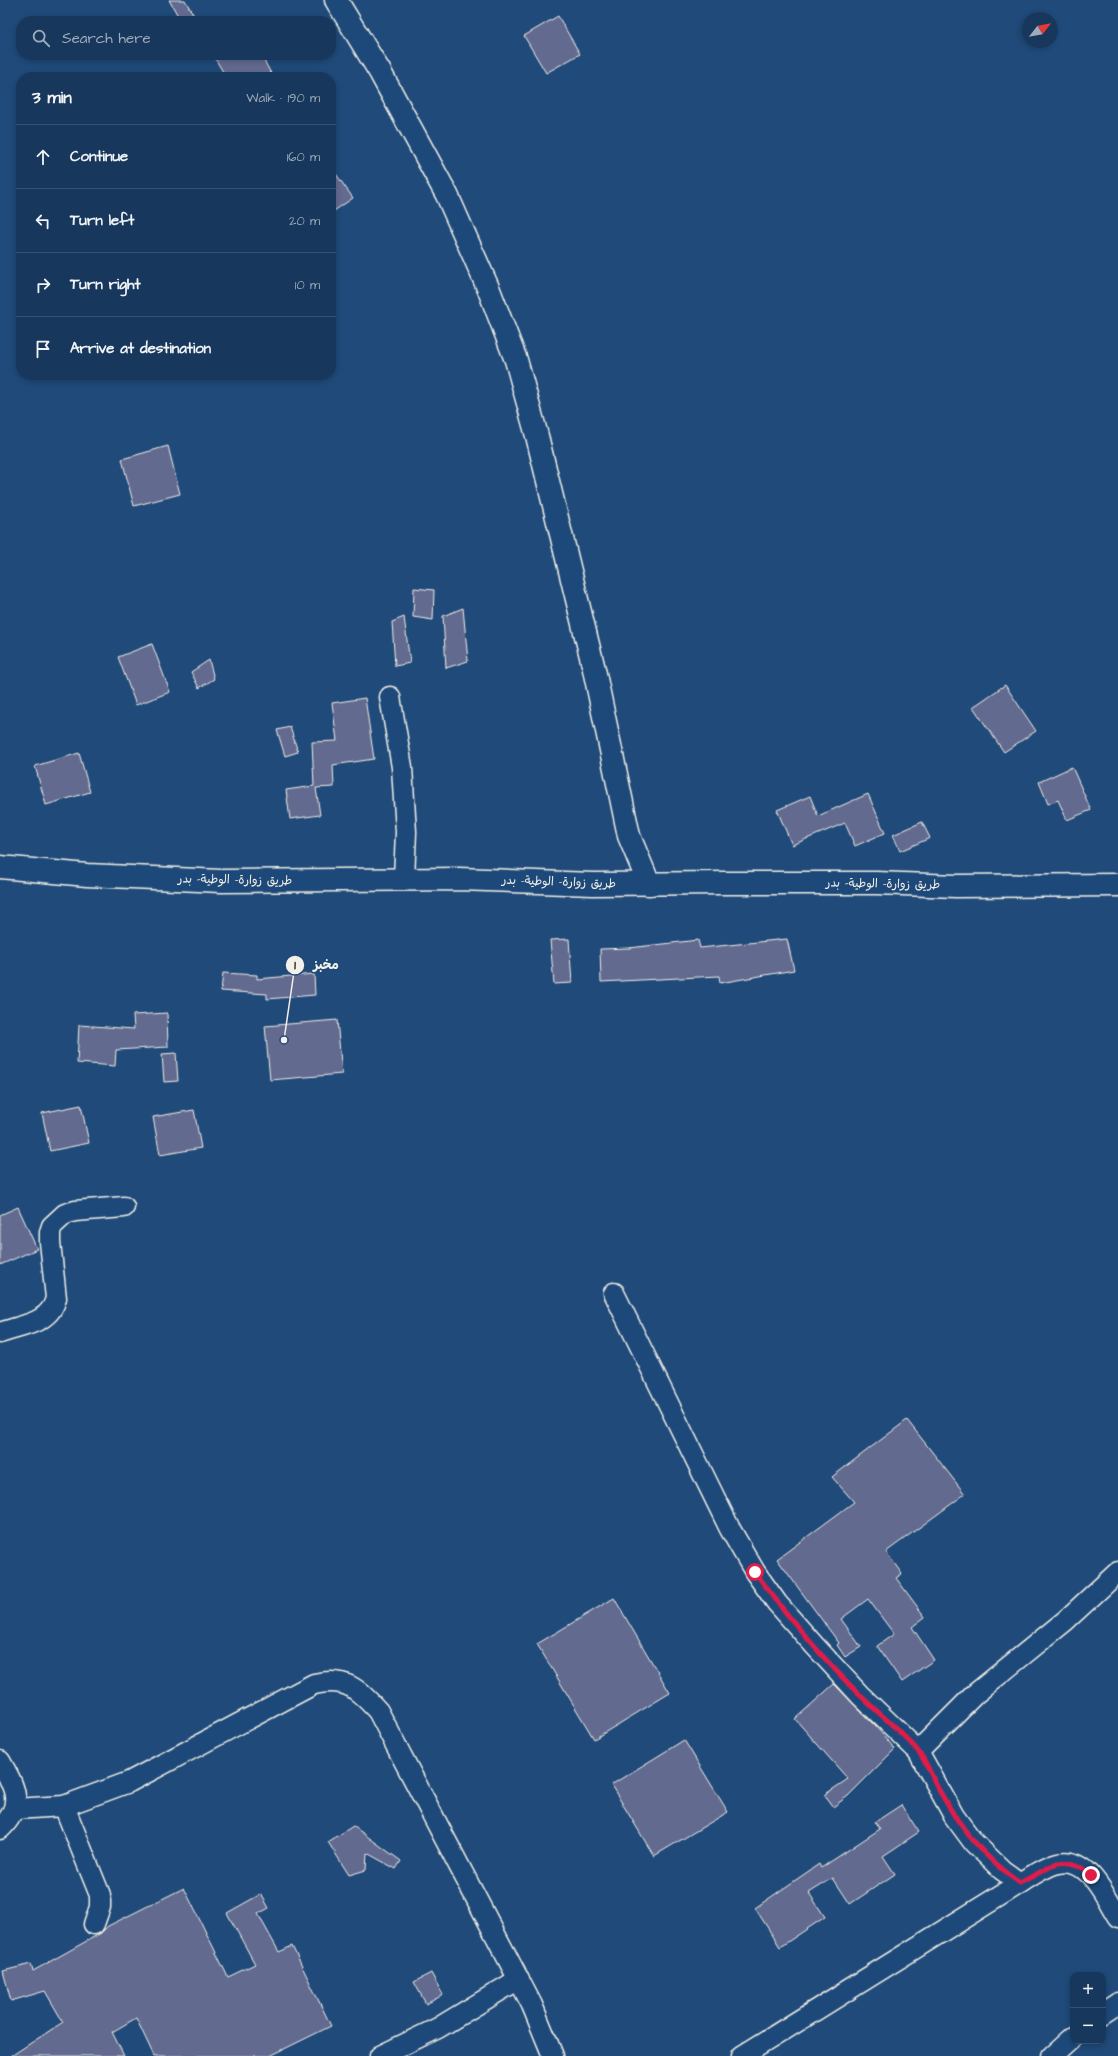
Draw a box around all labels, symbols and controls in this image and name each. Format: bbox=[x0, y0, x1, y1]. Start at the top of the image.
north arrow bbox=[1022, 12, 1058, 48]
search box bbox=[16, 16, 336, 60]
icon: search bbox=[30, 27, 52, 49]
text: Search here bbox=[62, 28, 151, 49]
text: 3 min bbox=[32, 86, 72, 110]
text: Walk · 190 m bbox=[246, 89, 320, 107]
icon: ahead bbox=[32, 146, 54, 168]
text: Continue bbox=[70, 146, 128, 167]
text: 160 m bbox=[287, 148, 320, 166]
icon: left bbox=[32, 210, 54, 232]
text: Turn left bbox=[70, 210, 134, 231]
text: 20 m bbox=[289, 212, 320, 230]
icon: right bbox=[32, 274, 54, 296]
text: Turn right bbox=[70, 274, 141, 295]
text: 10 m bbox=[295, 276, 320, 294]
icon: arrive bbox=[32, 338, 54, 360]
text: Arrive at destination bbox=[70, 338, 211, 359]
street label: طريق زوارة- الوطية- بدر bbox=[177, 870, 292, 889]
street label: طريق زوارة- الوطية- بدر bbox=[501, 871, 616, 892]
street label: طريق زوارة- الوطية- بدر bbox=[825, 874, 940, 893]
callout: مخبز bbox=[285, 952, 347, 977]
text: مخبز bbox=[311, 956, 339, 974]
text: 1 bbox=[294, 957, 296, 974]
route start bbox=[746, 1563, 764, 1581]
route end bbox=[1082, 1866, 1100, 1884]
map controls bbox=[1070, 1972, 1106, 2044]
button: + bbox=[1070, 1972, 1106, 2008]
button: − bbox=[1070, 2008, 1106, 2044]

